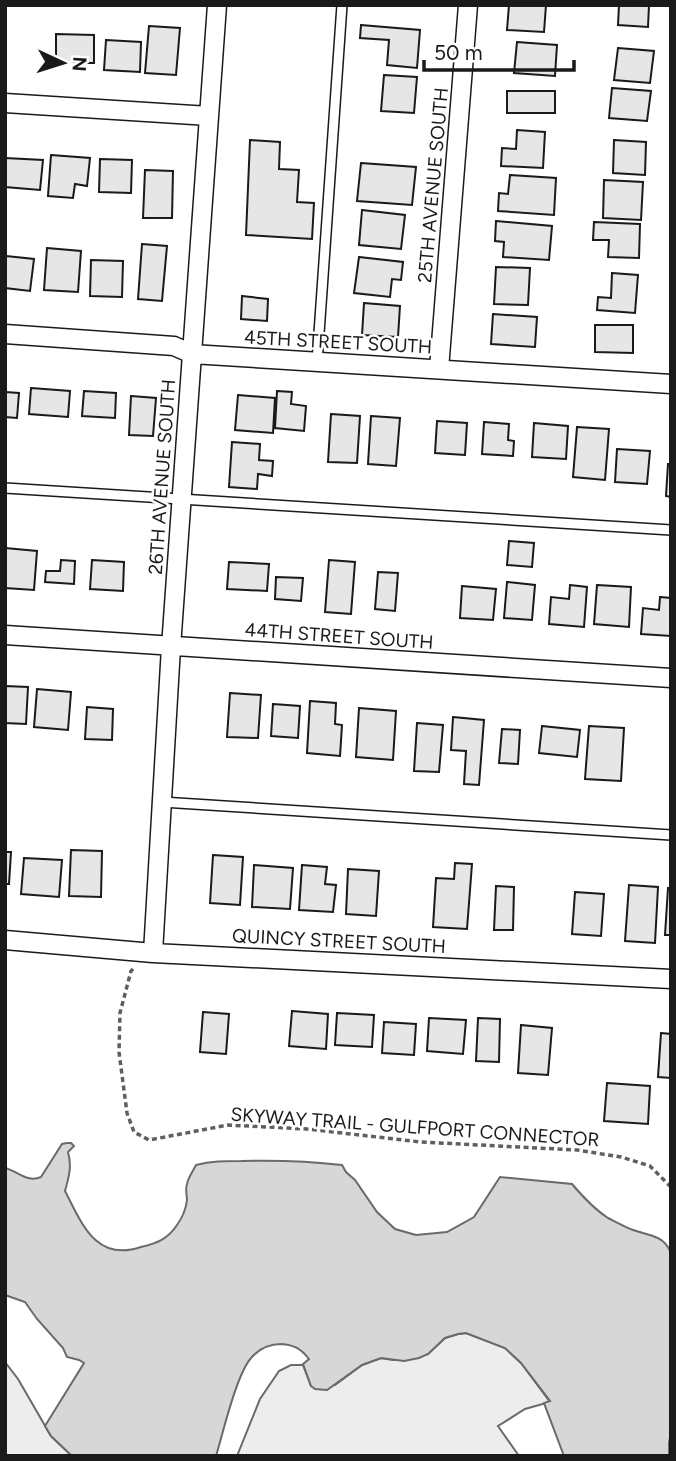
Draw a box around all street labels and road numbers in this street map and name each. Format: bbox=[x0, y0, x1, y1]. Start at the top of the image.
street label: 25TH AVENUE SOUTH bbox=[413, 86, 453, 284]
street label: 45TH STREET SOUTH bbox=[243, 326, 433, 358]
street label: 26TH AVENUE SOUTH bbox=[144, 379, 180, 575]
street label: 44TH STREET SOUTH bbox=[244, 618, 434, 654]
street label: QUINCY STREET SOUTH bbox=[231, 924, 447, 958]
street label: SKYWAY TRAIL - GULFPORT CONNECTOR bbox=[230, 1103, 600, 1151]

